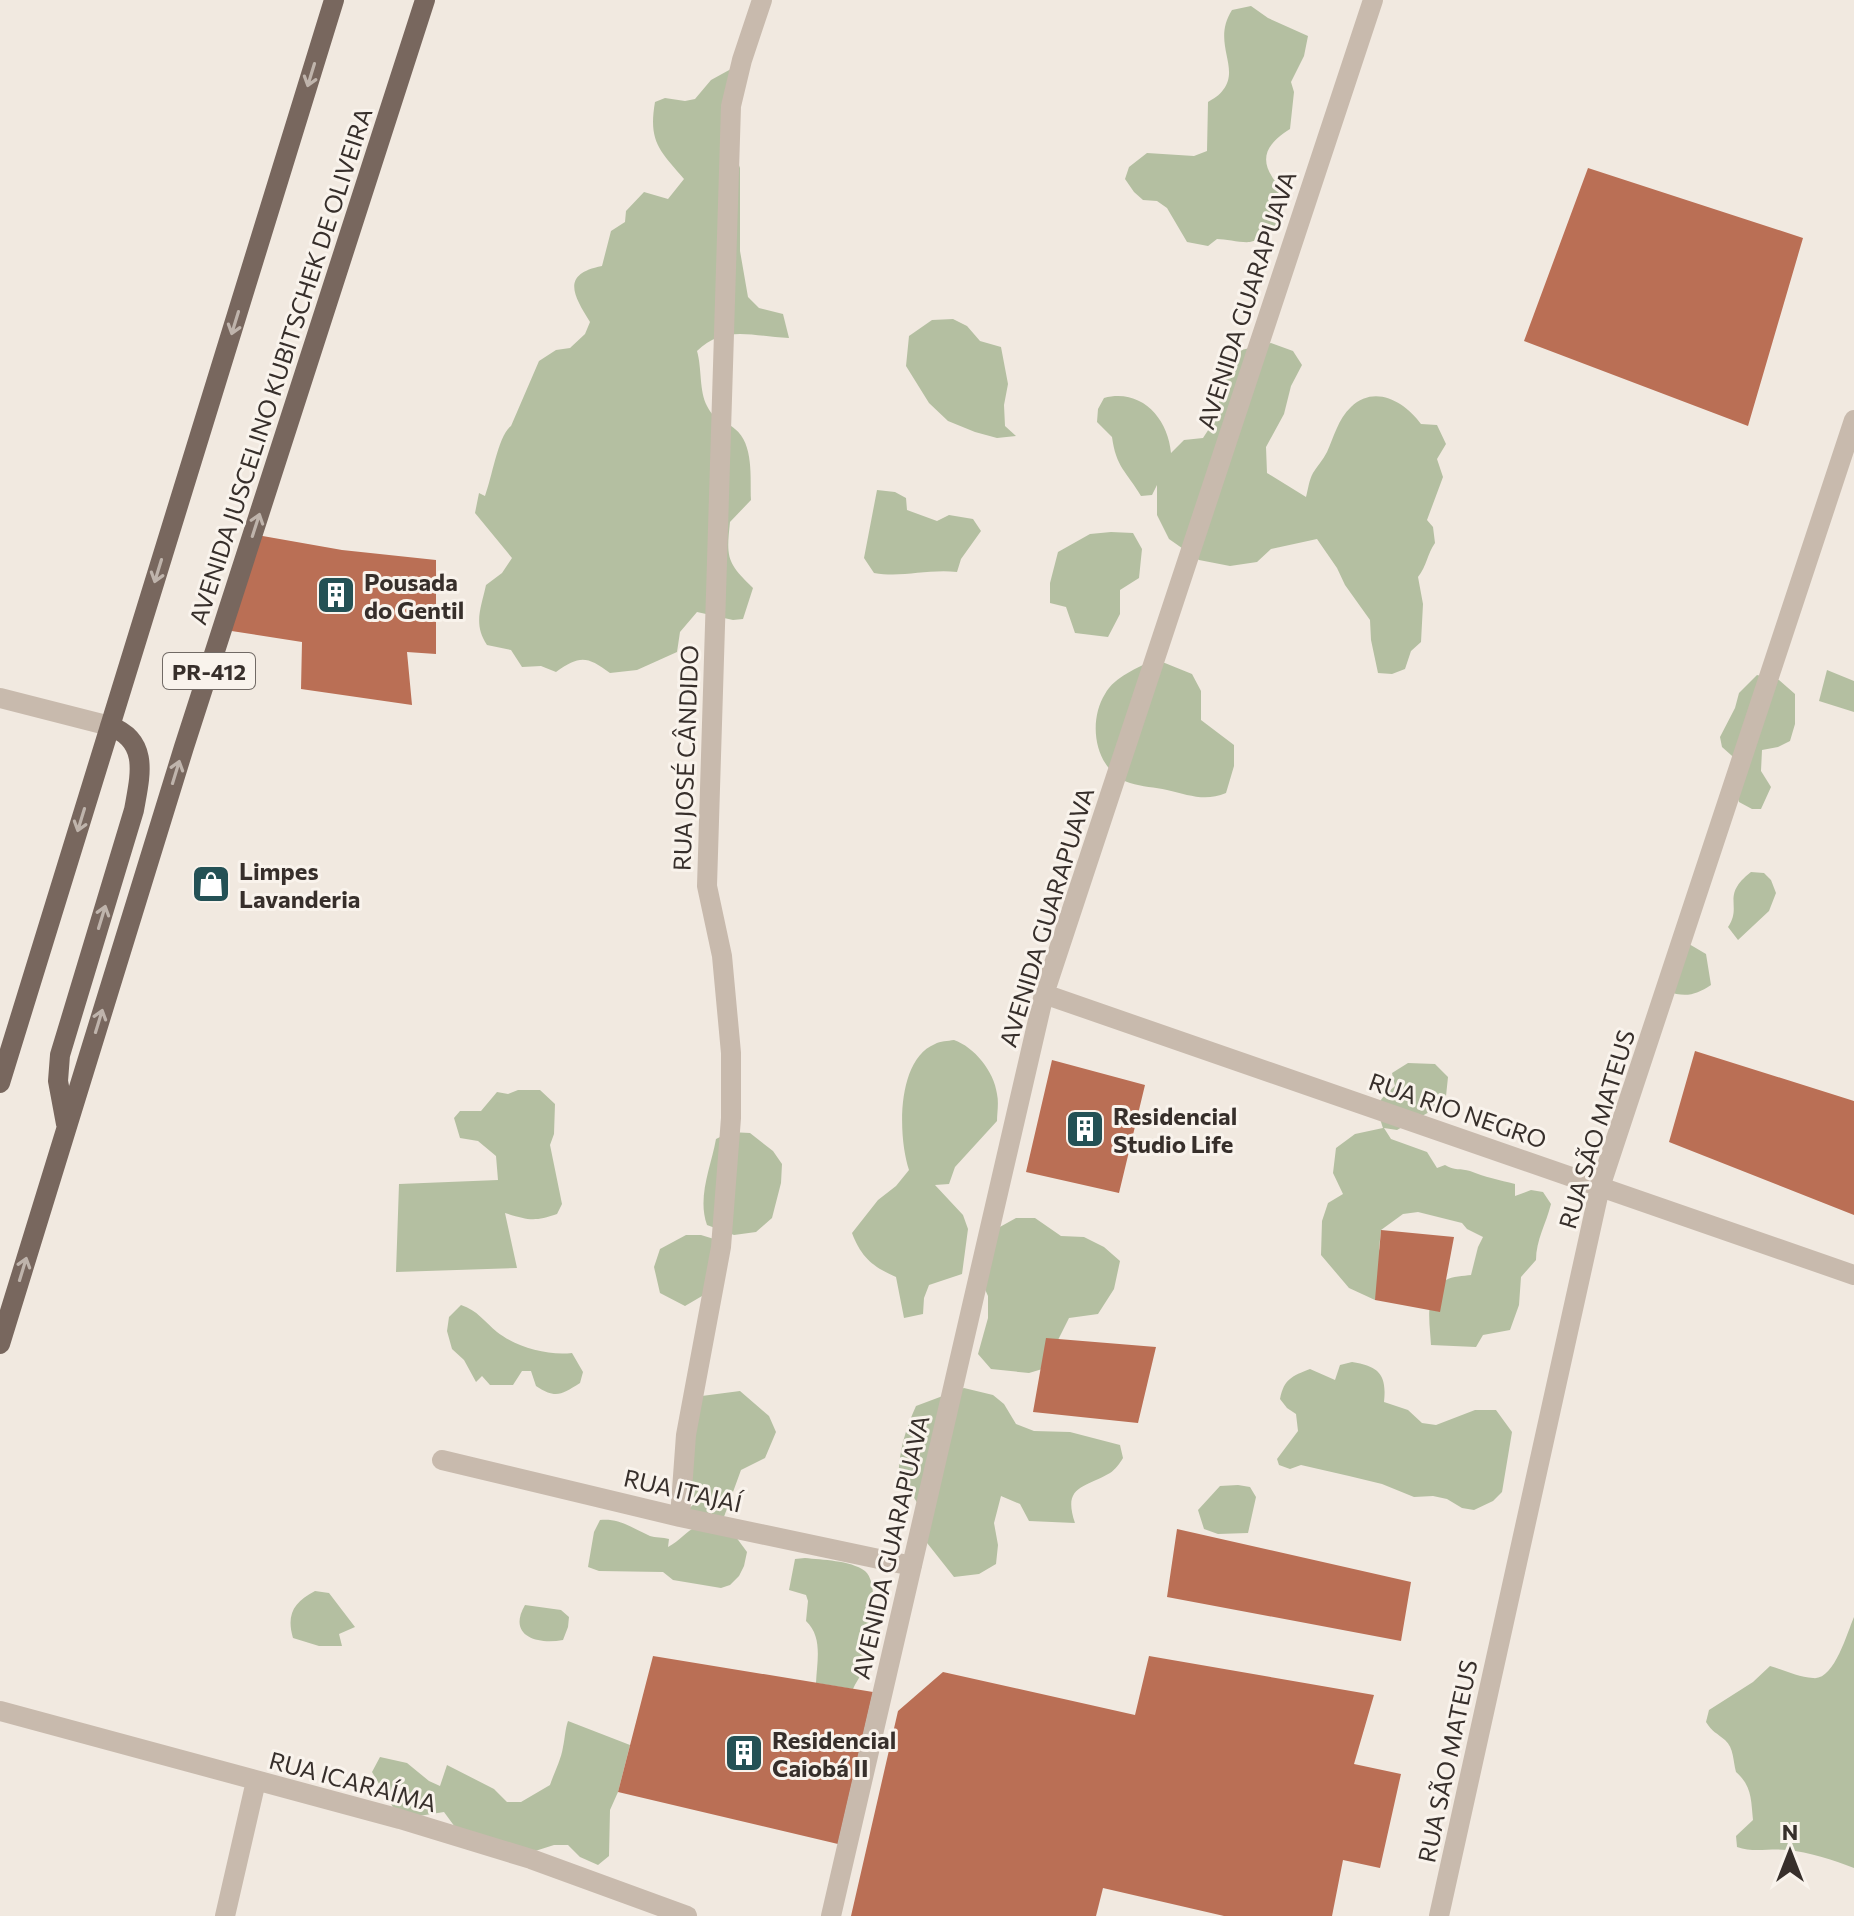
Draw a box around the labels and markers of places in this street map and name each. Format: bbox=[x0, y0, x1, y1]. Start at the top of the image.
place label: Pousada do Gentil bbox=[364, 567, 464, 624]
building icon: Pousada do Gentil bbox=[315, 574, 357, 616]
place label: Limpes Lavanderia bbox=[239, 856, 361, 913]
shop icon: Limpes Lavanderia bbox=[190, 863, 232, 905]
place label: Residencial Studio Life bbox=[1113, 1101, 1237, 1158]
building icon: Residencial Studio Life bbox=[1064, 1108, 1106, 1150]
place label: Residencial Caiobá II bbox=[772, 1725, 896, 1782]
building icon: Residencial Caiobá II bbox=[723, 1732, 765, 1774]

